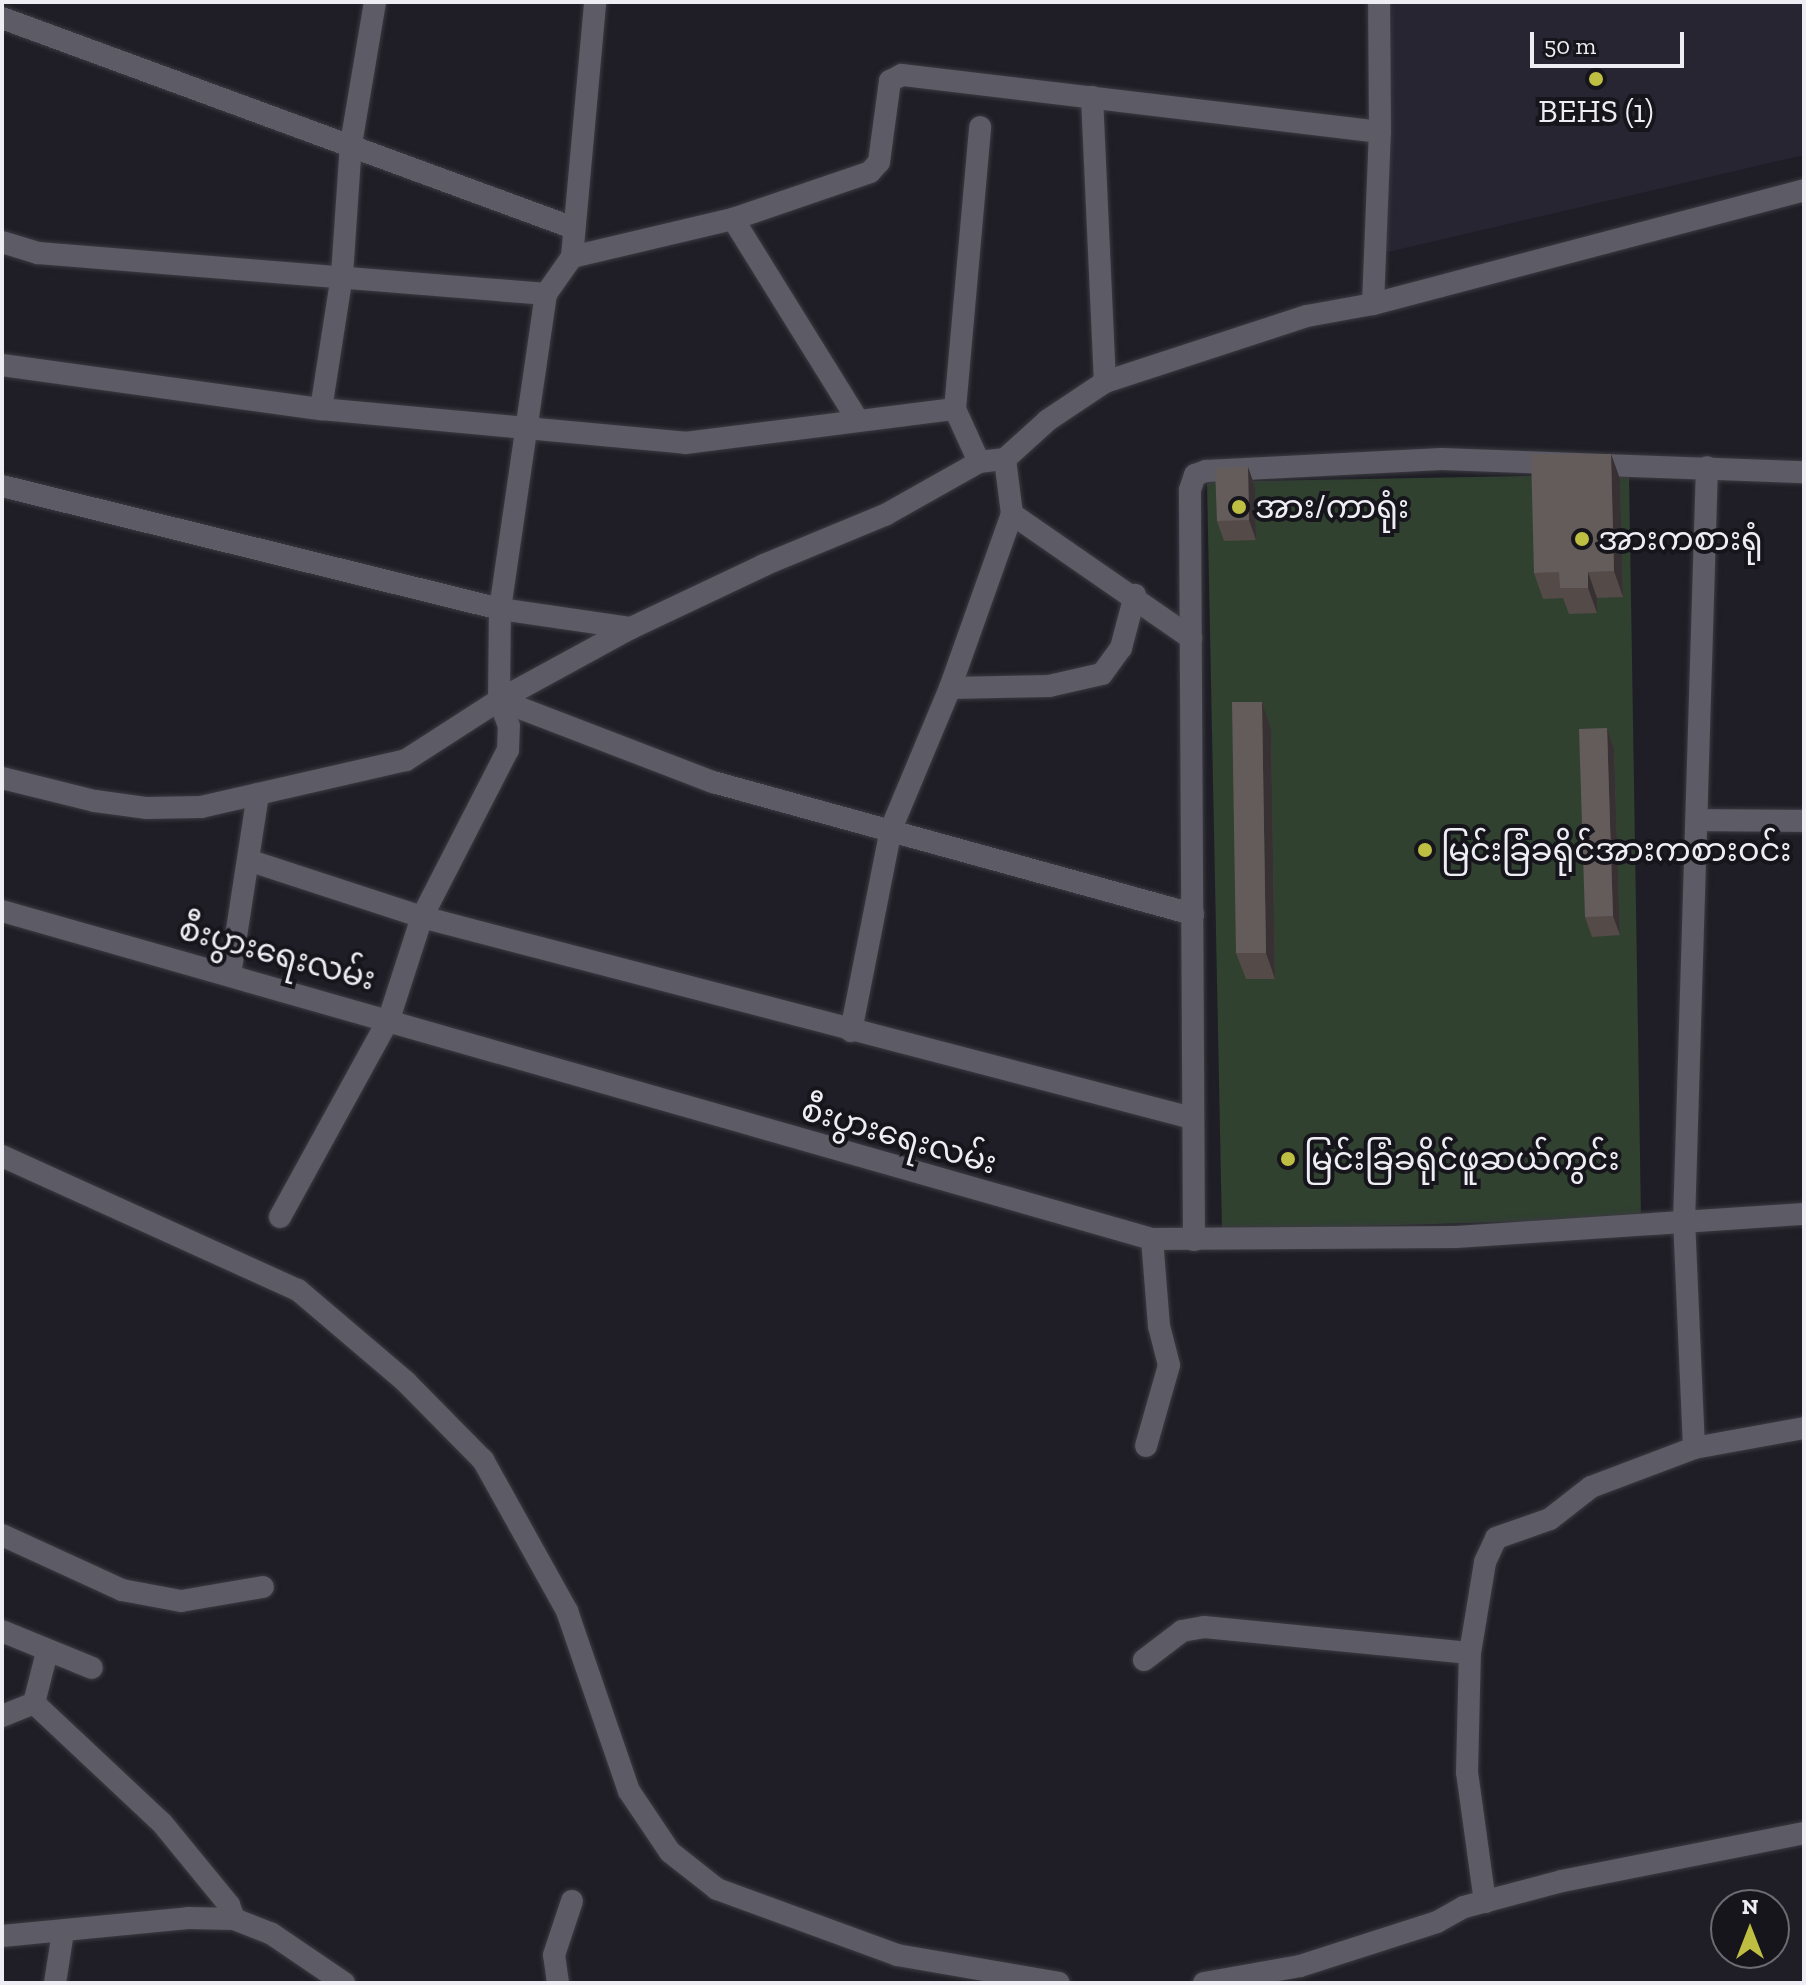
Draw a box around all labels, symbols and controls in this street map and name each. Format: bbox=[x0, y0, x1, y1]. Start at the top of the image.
scale bar bbox=[1534, 16, 1688, 66]
text: 50 m bbox=[1544, 31, 1596, 60]
marker: BEHS (1) bbox=[1587, 70, 1605, 88]
place label: BEHS (1) bbox=[1538, 92, 1654, 130]
place label: အား/ကာရုံး bbox=[1255, 488, 1409, 526]
marker: အား/ကာရုံး bbox=[1230, 498, 1248, 516]
place label: အားကစားရုံ bbox=[1598, 520, 1763, 558]
marker: အားကစားရုံ bbox=[1573, 530, 1591, 548]
place label: မြင်းခြံခရိုင်အားကစားဝင်း bbox=[1441, 831, 1791, 869]
marker: မြင်းခြံခရိုင်အားကစားဝင်း bbox=[1416, 841, 1434, 859]
street label: စီးပွားရေးလမ်း bbox=[175, 909, 379, 999]
street label: စီးပွားရေးလမ်း bbox=[797, 1090, 1001, 1182]
place label: မြင်းခြံခရိုင်ဖူဆယ်ကွင်း bbox=[1304, 1140, 1619, 1178]
marker: မြင်းခြံခရိုင်ဖူဆယ်ကွင်း bbox=[1279, 1150, 1297, 1168]
north arrow bbox=[1710, 1889, 1790, 1969]
text: N bbox=[1742, 1893, 1758, 1920]

